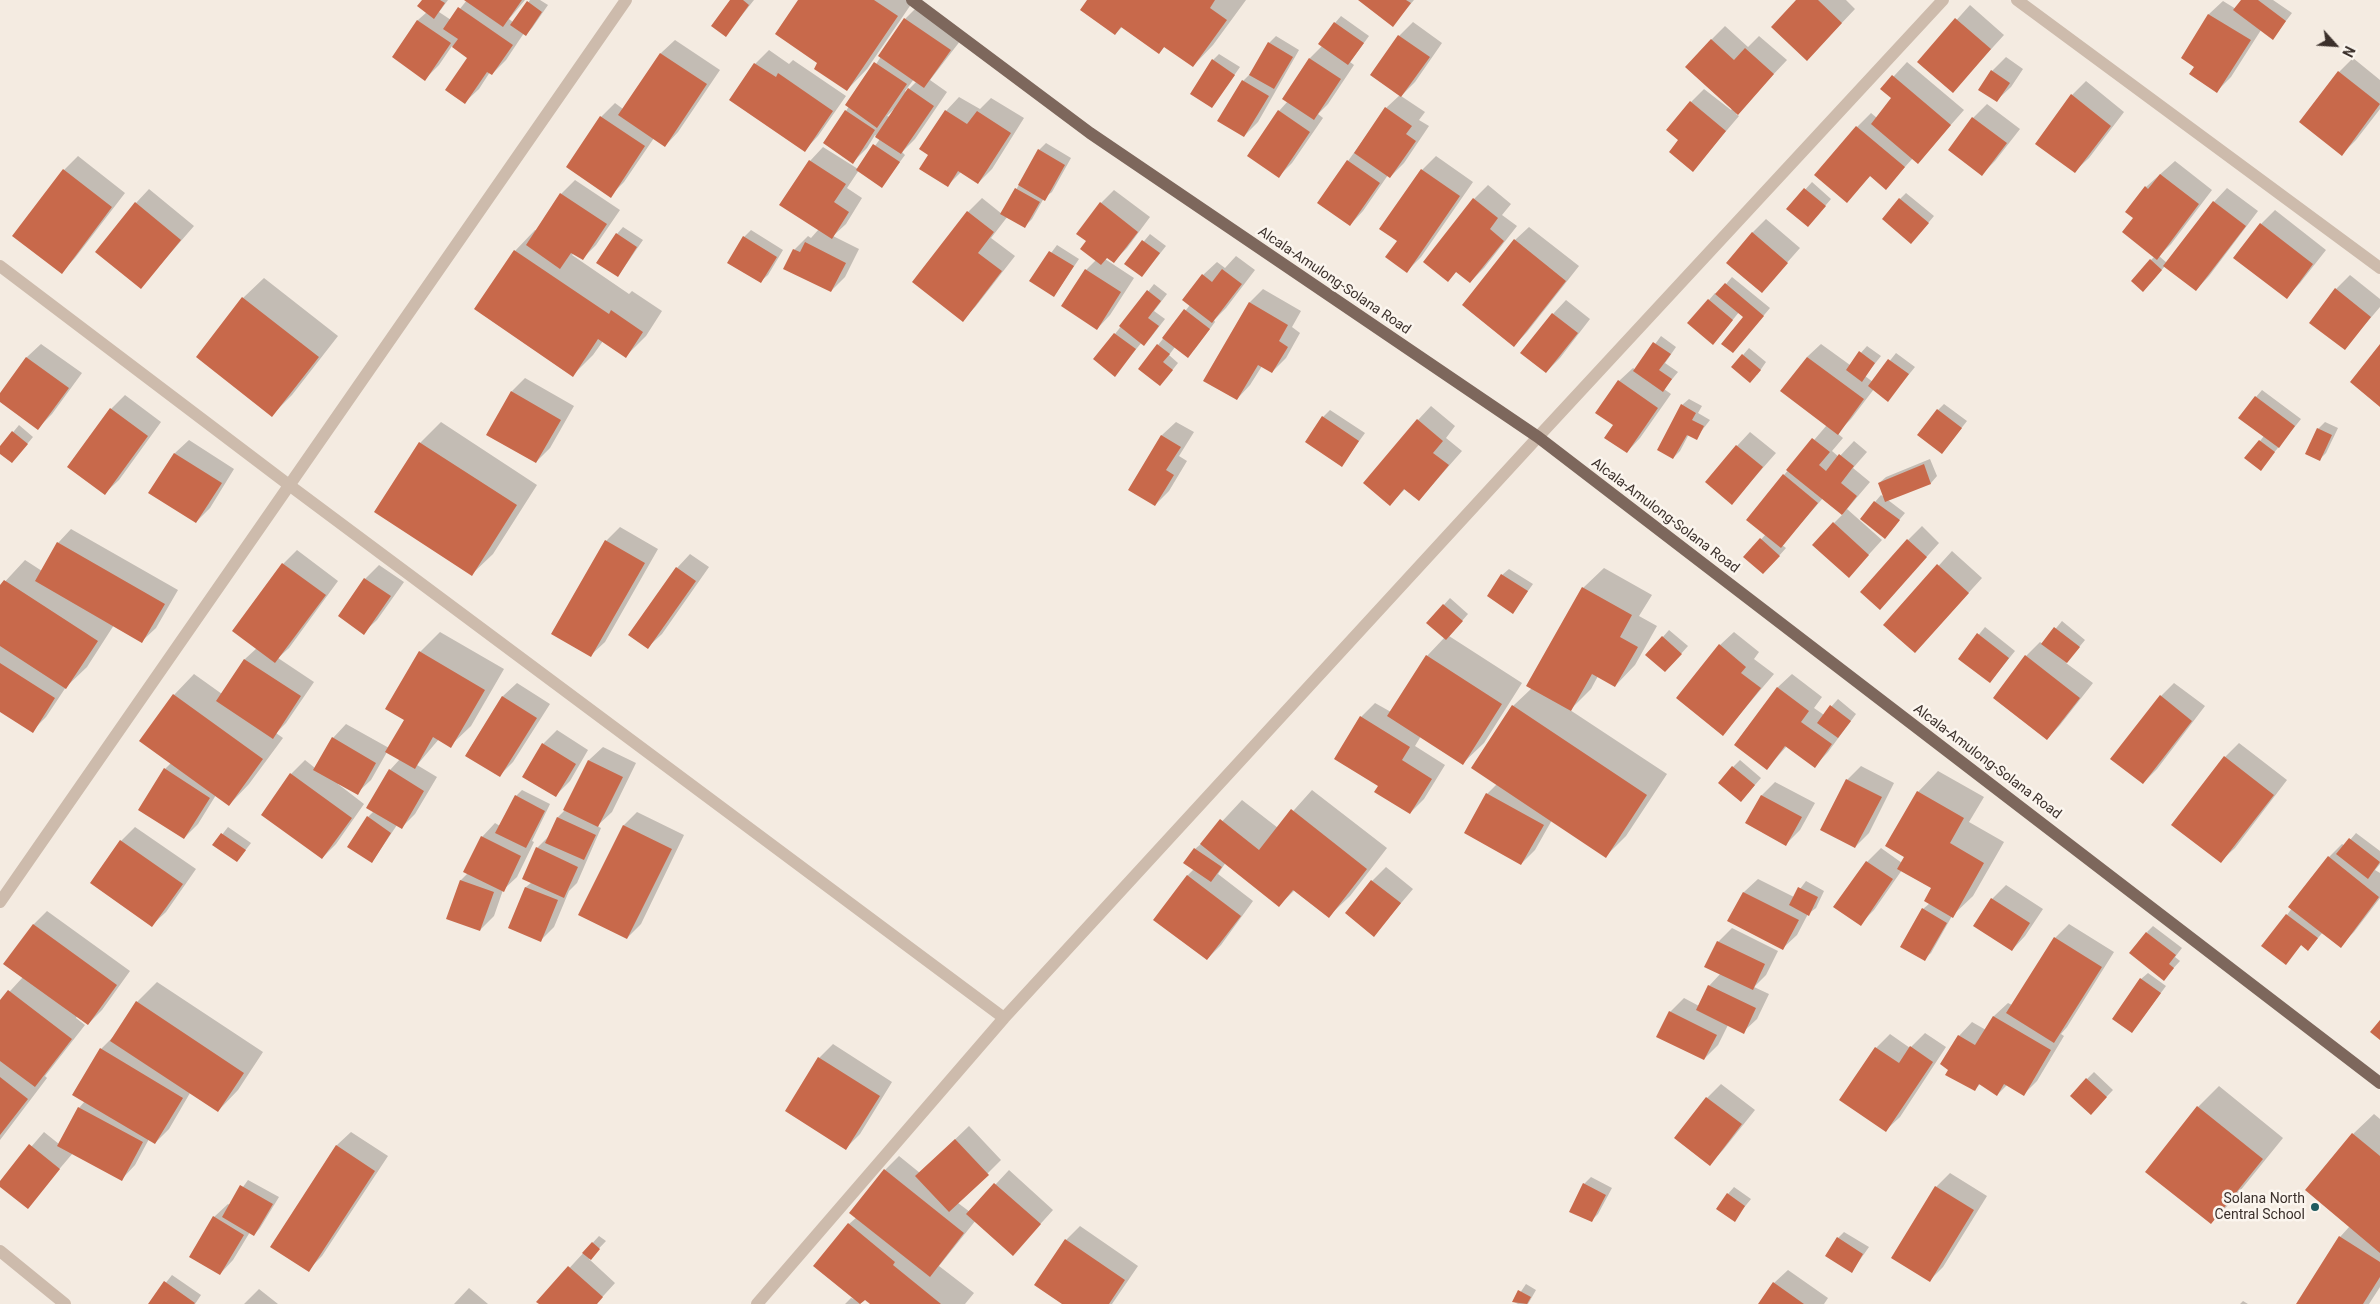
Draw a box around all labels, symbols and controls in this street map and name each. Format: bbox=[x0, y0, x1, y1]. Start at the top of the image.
north arrow bbox=[2310, 20, 2360, 70]
text: N bbox=[2339, 44, 2358, 60]
street label: Alcala-Amulong-Solana Road bbox=[1254, 224, 1414, 338]
street label: Alcala-Amulong-Solana Road bbox=[1588, 455, 1742, 577]
street label: Alcala-Amulong-Solana Road bbox=[1910, 701, 2064, 823]
place label: Solana North Central School bbox=[2214, 1191, 2305, 1224]
marker: Solana North Central School bbox=[2309, 1201, 2321, 1213]

